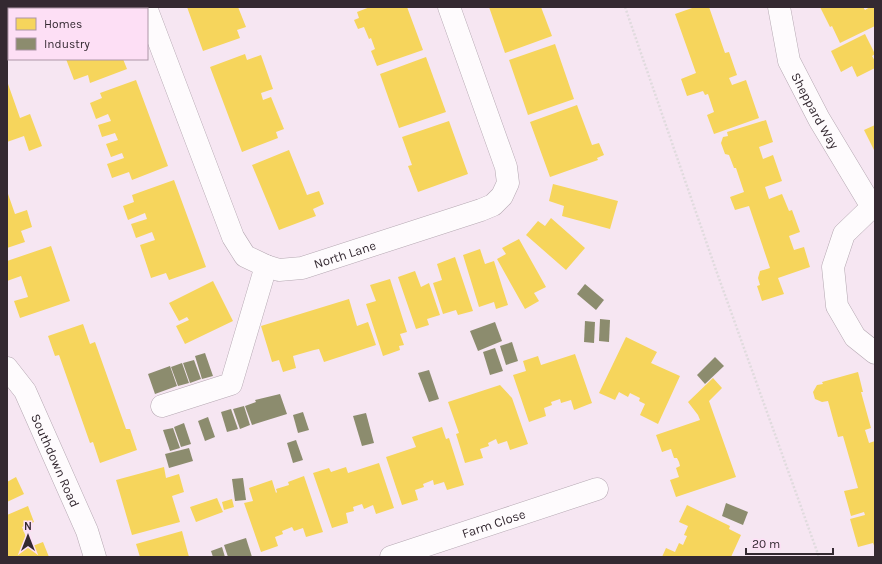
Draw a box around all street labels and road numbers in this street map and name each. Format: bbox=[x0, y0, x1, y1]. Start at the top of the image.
street label: Sheppard Way bbox=[788, 70, 842, 152]
street label: North Lane bbox=[312, 238, 378, 272]
street label: Southdown Road bbox=[28, 411, 82, 510]
street label: Farm Close bbox=[460, 506, 528, 541]

